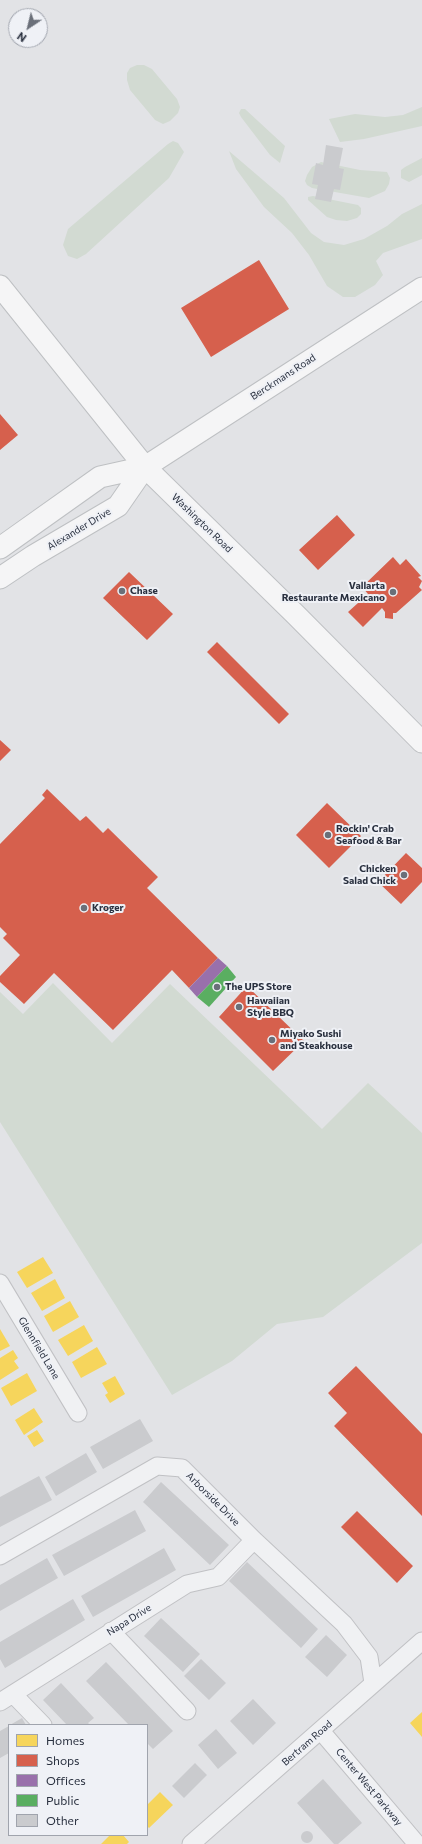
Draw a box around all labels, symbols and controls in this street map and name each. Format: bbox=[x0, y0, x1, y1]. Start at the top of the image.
north arrow bbox=[8, 8, 48, 48]
text: N bbox=[14, 30, 29, 45]
street label: Berckmans Road bbox=[248, 351, 318, 403]
street label: Washington Road bbox=[169, 491, 235, 555]
street label: Alexander Drive bbox=[45, 505, 113, 553]
place label: Vallarta Restaurante Mexicano bbox=[282, 580, 385, 604]
place label: Chase bbox=[130, 585, 158, 597]
marker: Chase bbox=[117, 586, 127, 596]
marker: Vallarta Restaurante Mexicano bbox=[388, 587, 398, 597]
place label: Rockin' Crab Seafood & Bar bbox=[336, 823, 402, 846]
marker: Rockin' Crab Seafood & Bar bbox=[323, 830, 333, 840]
place label: Chicken Salad Chick bbox=[343, 863, 396, 886]
marker: Chicken Salad Chick bbox=[399, 870, 409, 880]
place label: Kroger bbox=[92, 902, 124, 914]
marker: Kroger bbox=[79, 903, 89, 913]
place label: The UPS Store bbox=[225, 981, 291, 993]
marker: The UPS Store bbox=[212, 982, 222, 992]
place label: Hawaiian Style BBQ bbox=[247, 995, 294, 1018]
marker: Hawaiian Style BBQ bbox=[234, 1002, 244, 1012]
place label: Miyako Sushi and Steakhouse bbox=[280, 1028, 353, 1052]
marker: Miyako Sushi and Steakhouse bbox=[267, 1035, 277, 1045]
street label: Glennfield Lane bbox=[16, 1315, 62, 1381]
street label: Arborside Drive bbox=[184, 1470, 242, 1528]
street label: Napa Drive bbox=[105, 1602, 153, 1638]
street label: Bertram Road bbox=[279, 1718, 335, 1768]
legend bbox=[8, 1724, 148, 1836]
text: Homes bbox=[46, 1733, 84, 1747]
street label: Center West Parkway bbox=[333, 1746, 405, 1828]
text: Shops bbox=[46, 1753, 80, 1767]
text: Offices bbox=[46, 1773, 86, 1787]
text: Public bbox=[46, 1793, 79, 1807]
text: Other bbox=[46, 1813, 79, 1827]

